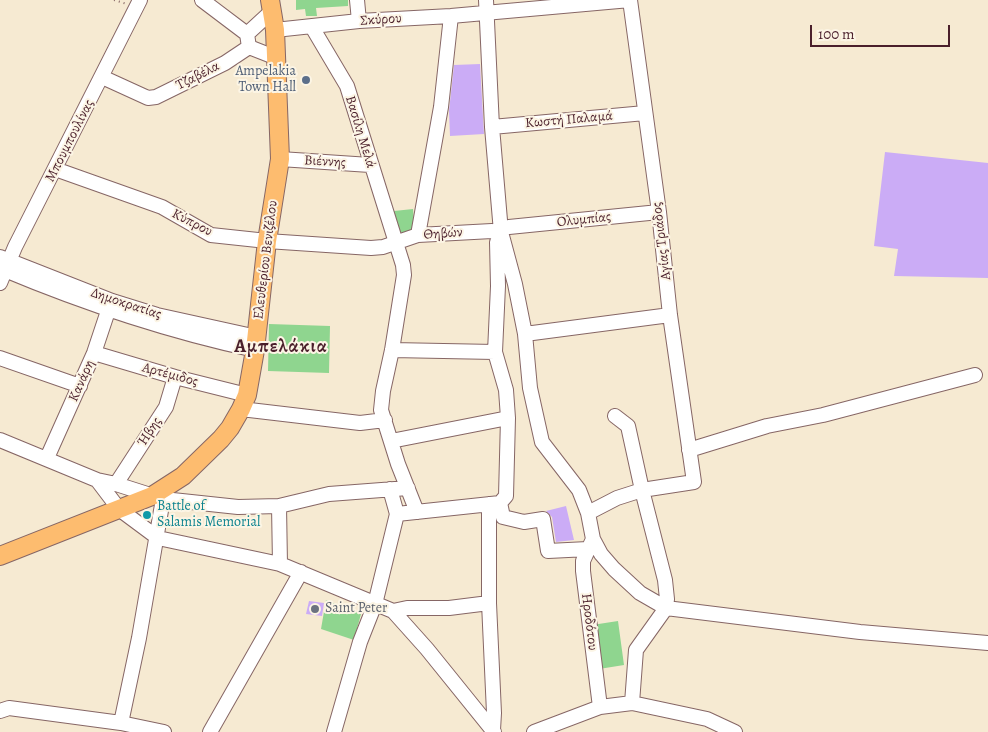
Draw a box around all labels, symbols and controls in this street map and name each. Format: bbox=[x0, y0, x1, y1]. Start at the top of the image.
street label: Σκύρου bbox=[360, 10, 402, 30]
scale bar bbox=[813, 15, 953, 47]
text: 100 m bbox=[818, 24, 855, 44]
street label: Τζαβέλα bbox=[173, 58, 223, 94]
place label: Ampelakia Town Hall bbox=[235, 64, 296, 96]
marker: Ampelakia Town Hall bbox=[300, 74, 312, 86]
street label: Βασίλη Μελά bbox=[341, 94, 379, 170]
street label: Μπουμπουλίνας bbox=[42, 97, 98, 185]
street label: Κωστή Παλαμά bbox=[525, 108, 613, 132]
street label: Βιέννης bbox=[304, 153, 346, 171]
street label: Ελευθερίου Βενιζέλου bbox=[250, 200, 282, 320]
street label: Αγίας Τριάδος bbox=[649, 201, 675, 281]
street label: Κύπρου bbox=[169, 206, 215, 240]
street label: Ολυμπίας bbox=[556, 209, 612, 231]
street label: Θηβών bbox=[423, 224, 463, 244]
street label: Δημοκρατίας bbox=[89, 285, 163, 323]
district label: Αμπελάκια bbox=[233, 336, 329, 358]
street label: Κανάρη bbox=[65, 358, 99, 404]
street label: Αρτέμιδος bbox=[140, 359, 200, 391]
street label: Ήβης bbox=[134, 414, 166, 450]
place label: Battle of Salamis Memorial bbox=[157, 499, 260, 532]
marker: Battle of Salamis Memorial bbox=[141, 509, 153, 521]
street label: Ηροδότου bbox=[577, 592, 601, 652]
place label: Saint Peter bbox=[325, 601, 387, 617]
marker: Saint Peter bbox=[309, 603, 321, 615]

